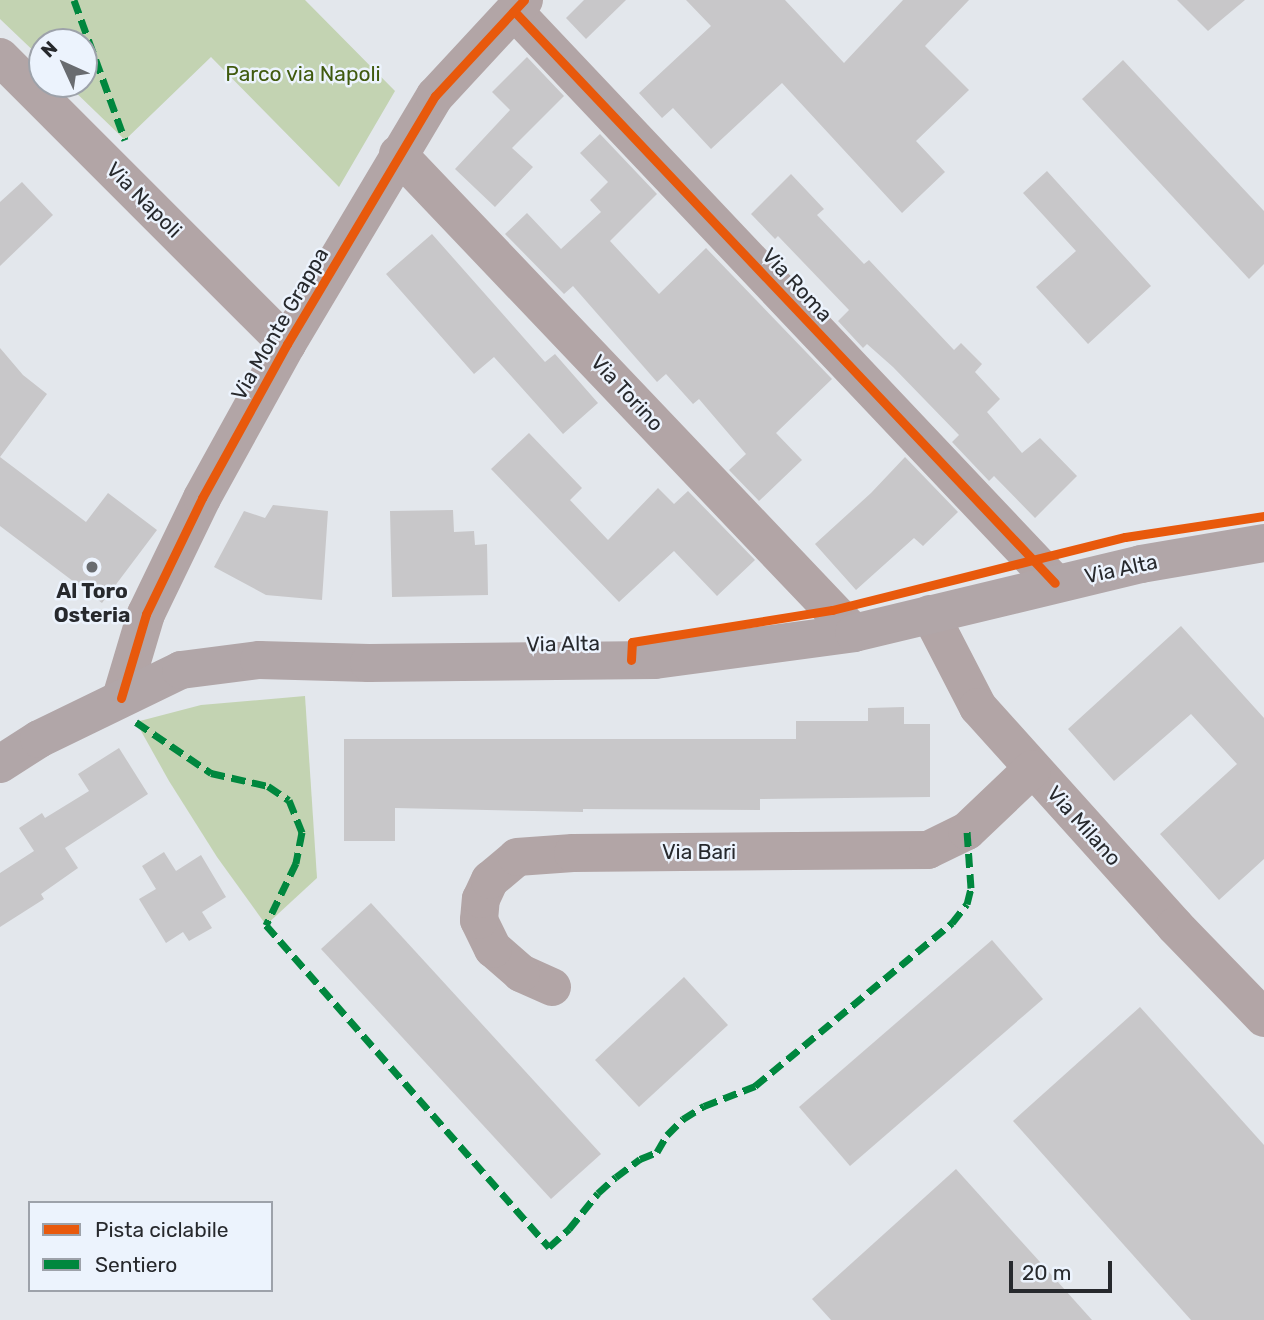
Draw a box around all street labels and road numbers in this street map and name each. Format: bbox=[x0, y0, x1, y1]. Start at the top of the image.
street label: Via Napoli bbox=[101, 157, 187, 243]
street label: Via Monte Grappa bbox=[226, 243, 334, 405]
street label: Via Roma bbox=[757, 243, 837, 327]
street label: Via Torino bbox=[585, 349, 669, 437]
street label: Via Alta bbox=[1082, 549, 1160, 589]
street label: Via Alta bbox=[526, 631, 600, 657]
street label: Via Milano bbox=[1042, 781, 1126, 871]
street label: Via Bari bbox=[662, 839, 736, 865]

